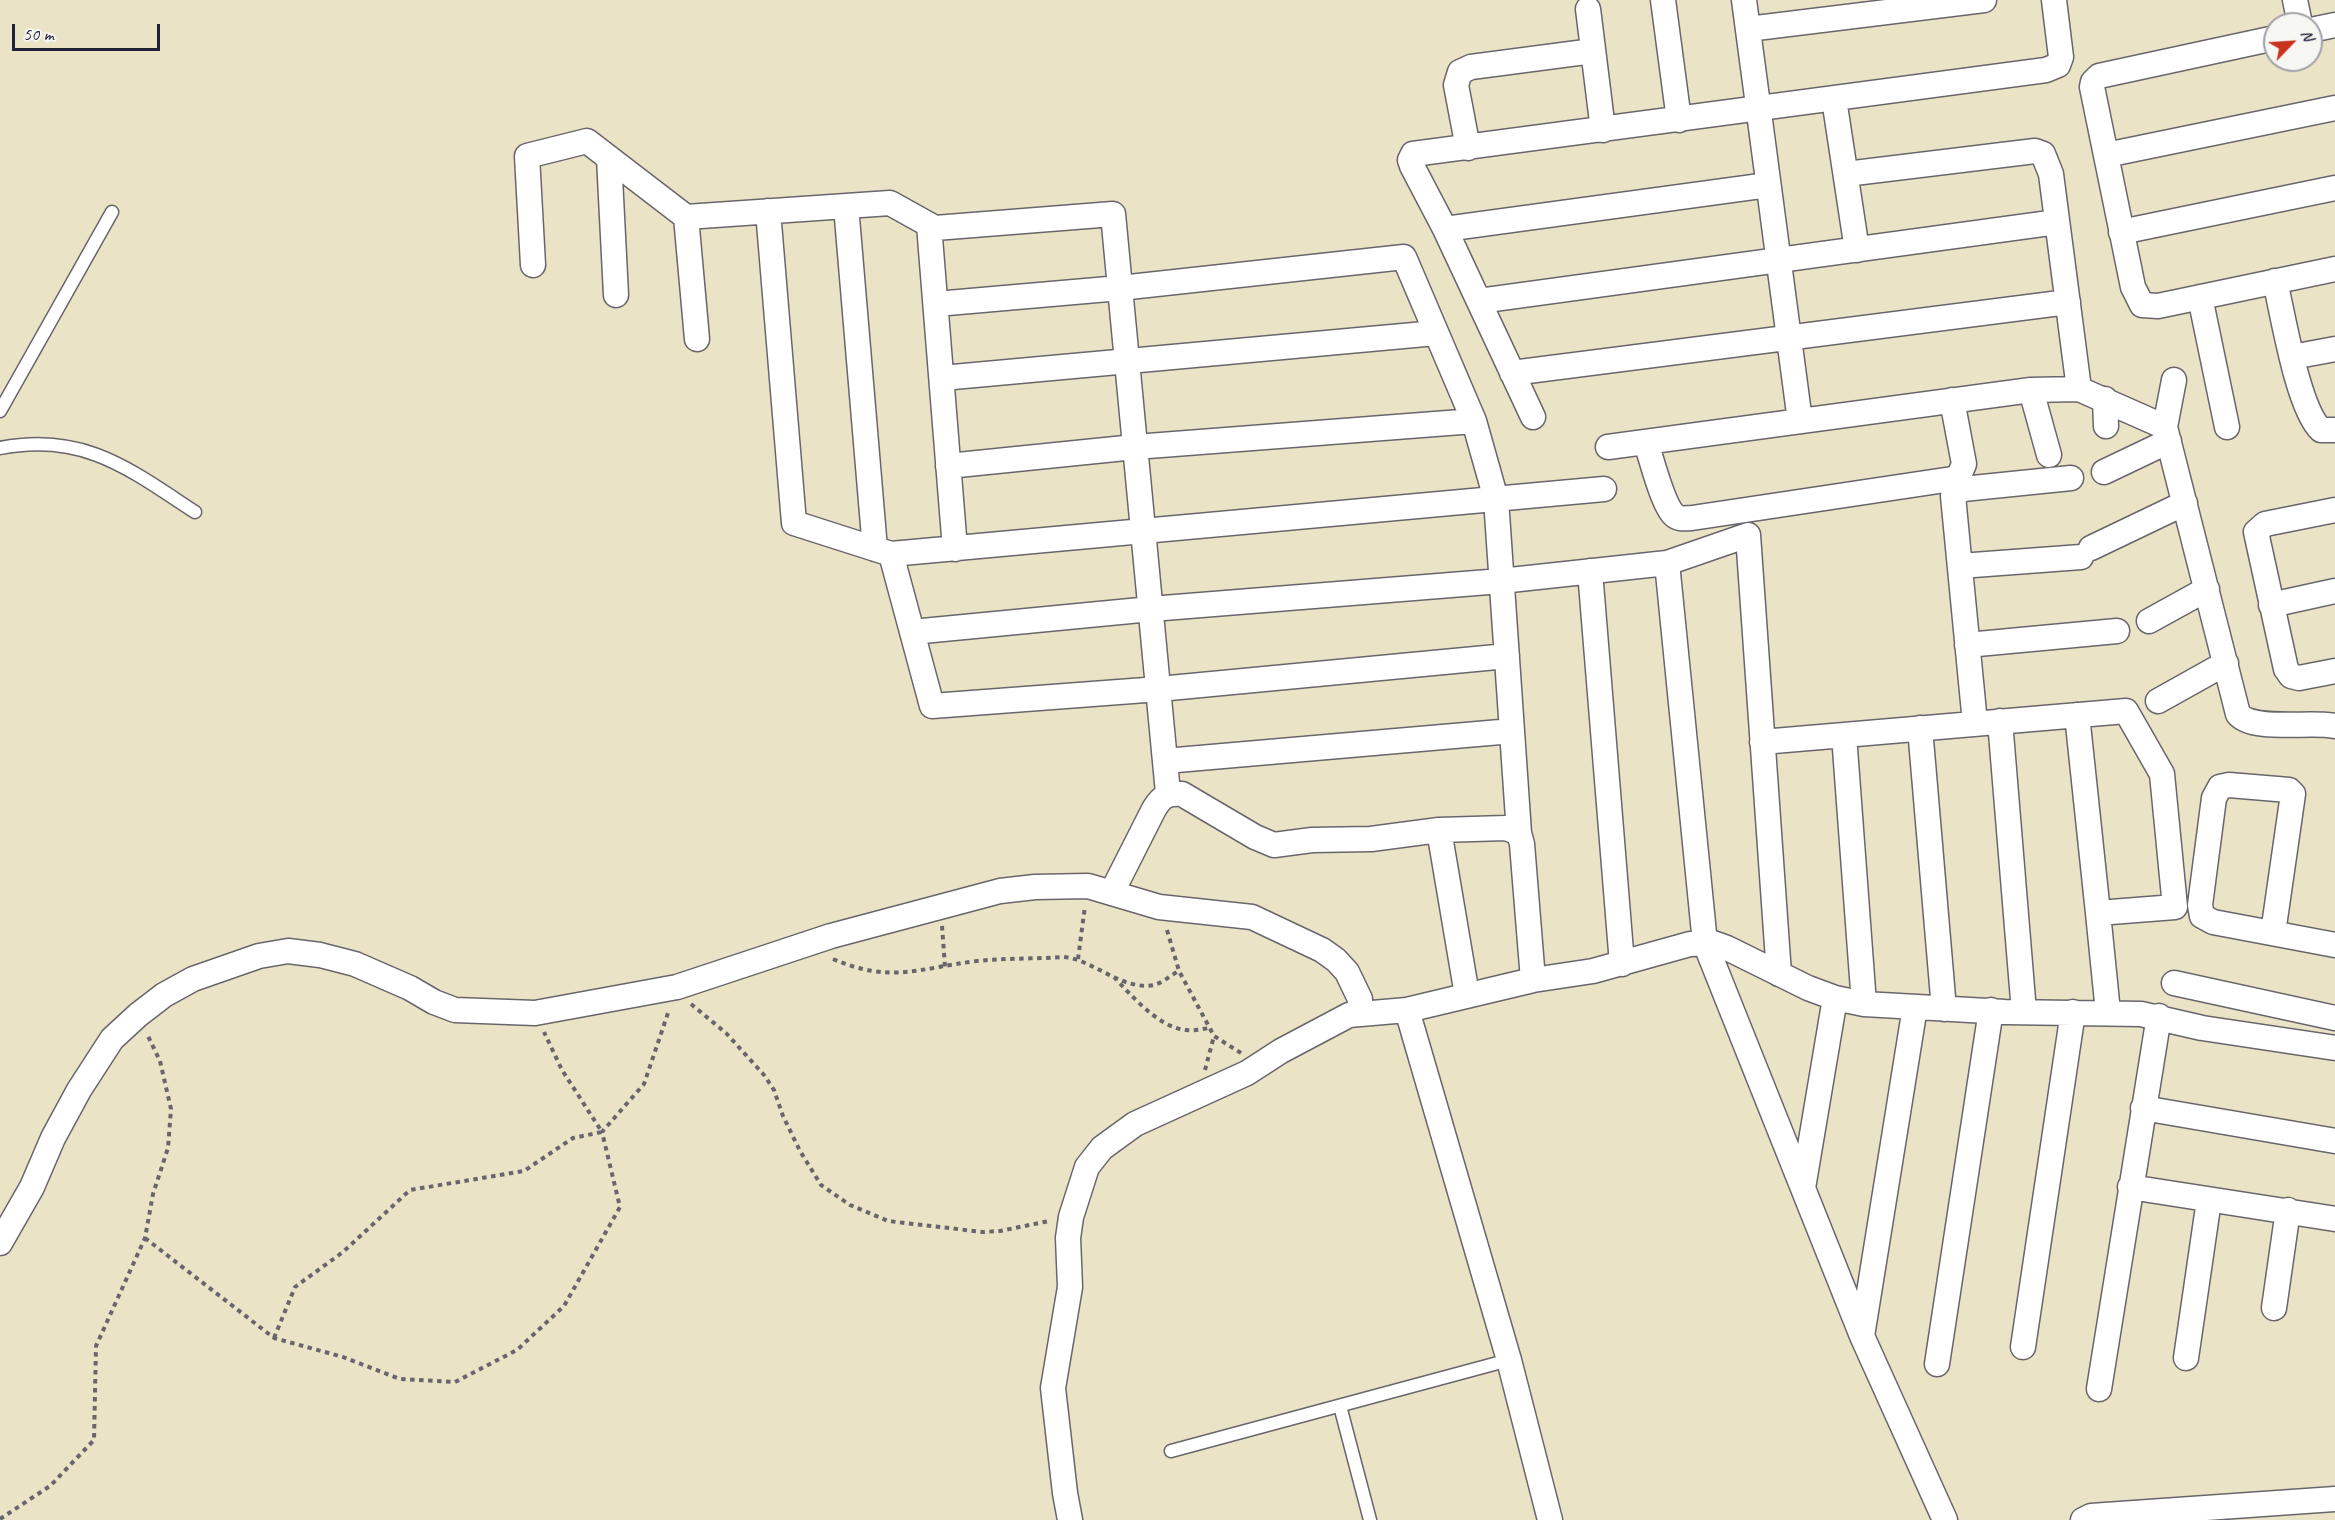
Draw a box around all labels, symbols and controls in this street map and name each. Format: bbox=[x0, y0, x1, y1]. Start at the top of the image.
scale bar bbox=[15, 12, 164, 50]
north arrow bbox=[2263, 12, 2323, 72]
text: 50 m bbox=[23, 23, 54, 45]
text: N bbox=[2296, 27, 2319, 44]

